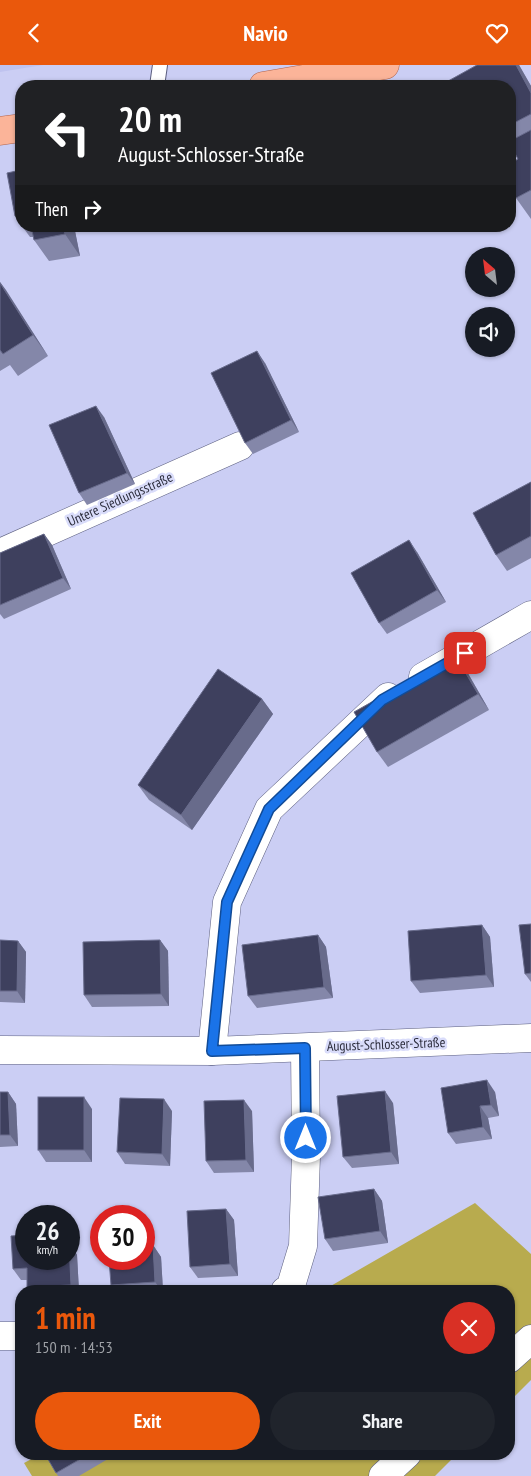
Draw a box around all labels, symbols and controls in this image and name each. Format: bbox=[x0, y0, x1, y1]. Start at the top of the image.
icon: back bbox=[20, 19, 48, 47]
text: Navio bbox=[243, 19, 288, 47]
icon: heart bbox=[483, 19, 511, 47]
text: 20 m bbox=[118, 96, 182, 142]
icon: left bbox=[35, 100, 100, 165]
text: August-Schlosser-Straße bbox=[118, 140, 304, 168]
icon: right bbox=[78, 195, 106, 223]
text: Then bbox=[35, 197, 68, 221]
north arrow bbox=[465, 247, 515, 297]
map controls bbox=[465, 247, 515, 357]
button: sound bbox=[465, 307, 515, 357]
street label: Untere Siedlungsstraße bbox=[65, 468, 176, 530]
pin bbox=[444, 632, 486, 674]
icon: arrive bbox=[451, 639, 479, 667]
street label: August-Schlosser-Straße bbox=[326, 1033, 446, 1055]
position arrow bbox=[279, 1111, 331, 1163]
speed limit sign: 30 bbox=[90, 1205, 155, 1270]
text: 26 bbox=[36, 1215, 59, 1247]
text: km/h bbox=[37, 1242, 58, 1257]
text: 1 min bbox=[35, 1298, 96, 1337]
button: close bbox=[443, 1302, 495, 1354]
text: 150 m · 14:53 bbox=[35, 1337, 113, 1357]
button: Exit bbox=[35, 1392, 260, 1450]
button: Share bbox=[270, 1392, 495, 1450]

